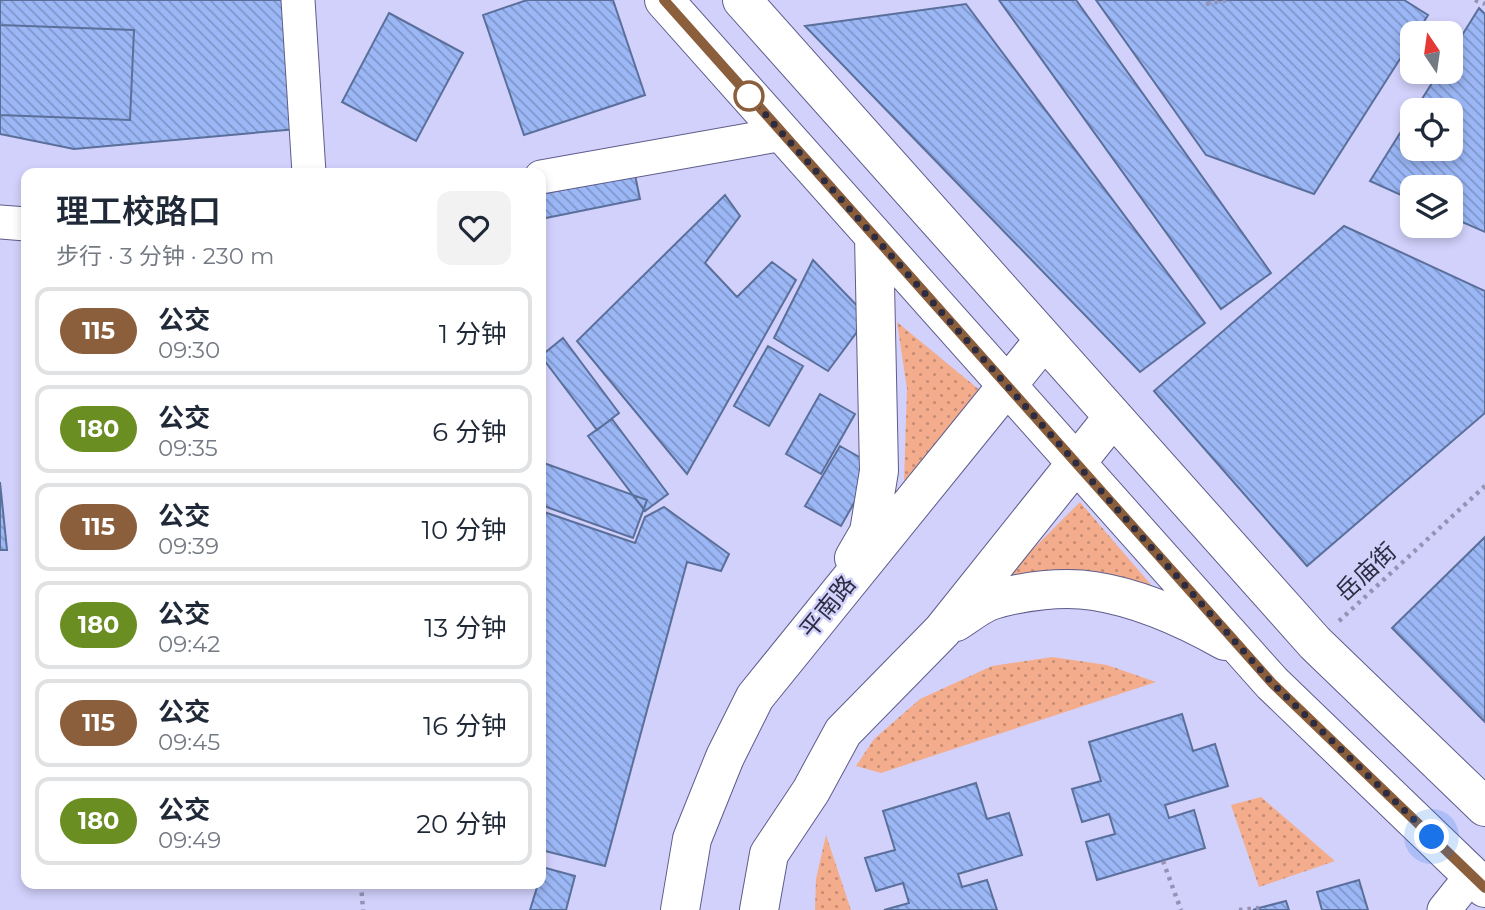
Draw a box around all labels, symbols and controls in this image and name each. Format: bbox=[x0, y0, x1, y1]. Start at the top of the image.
north arrow bbox=[1400, 21, 1463, 84]
map controls bbox=[1400, 21, 1463, 238]
unlabelled marker bbox=[734, 81, 764, 111]
button: locate bbox=[1400, 98, 1463, 161]
button: layers bbox=[1400, 175, 1463, 238]
text: 理工校路口 bbox=[56, 191, 221, 231]
button: heart bbox=[437, 191, 511, 265]
text: 步行 · 3 分钟 · 230 m bbox=[56, 242, 274, 270]
text: 公交 bbox=[158, 304, 210, 336]
text: 115 bbox=[82, 316, 115, 345]
text: 1 分钟 bbox=[439, 318, 507, 350]
text: 09:30 bbox=[158, 336, 220, 364]
text: 公交 bbox=[158, 402, 210, 434]
text: 180 bbox=[78, 414, 119, 443]
text: 6 分钟 bbox=[432, 416, 507, 448]
text: 09:35 bbox=[158, 434, 218, 462]
text: 公交 bbox=[158, 500, 210, 532]
text: 115 bbox=[82, 512, 115, 541]
text: 10 分钟 bbox=[422, 514, 507, 546]
text: 09:39 bbox=[158, 532, 219, 560]
street label: 岳庙街 bbox=[1329, 536, 1402, 607]
street label: 平南路 bbox=[794, 570, 862, 644]
text: 公交 bbox=[158, 598, 210, 630]
text: 180 bbox=[78, 610, 119, 639]
text: 13 分钟 bbox=[424, 612, 507, 644]
text: 09:42 bbox=[158, 630, 220, 658]
text: 公交 bbox=[158, 696, 210, 728]
text: 115 bbox=[82, 708, 115, 737]
text: 16 分钟 bbox=[423, 710, 507, 742]
text: 09:45 bbox=[158, 728, 220, 756]
text: 公交 bbox=[158, 794, 210, 826]
text: 180 bbox=[78, 806, 119, 835]
text: 20 分钟 bbox=[416, 808, 507, 840]
your location bbox=[1414, 819, 1449, 854]
text: 09:49 bbox=[158, 826, 221, 854]

